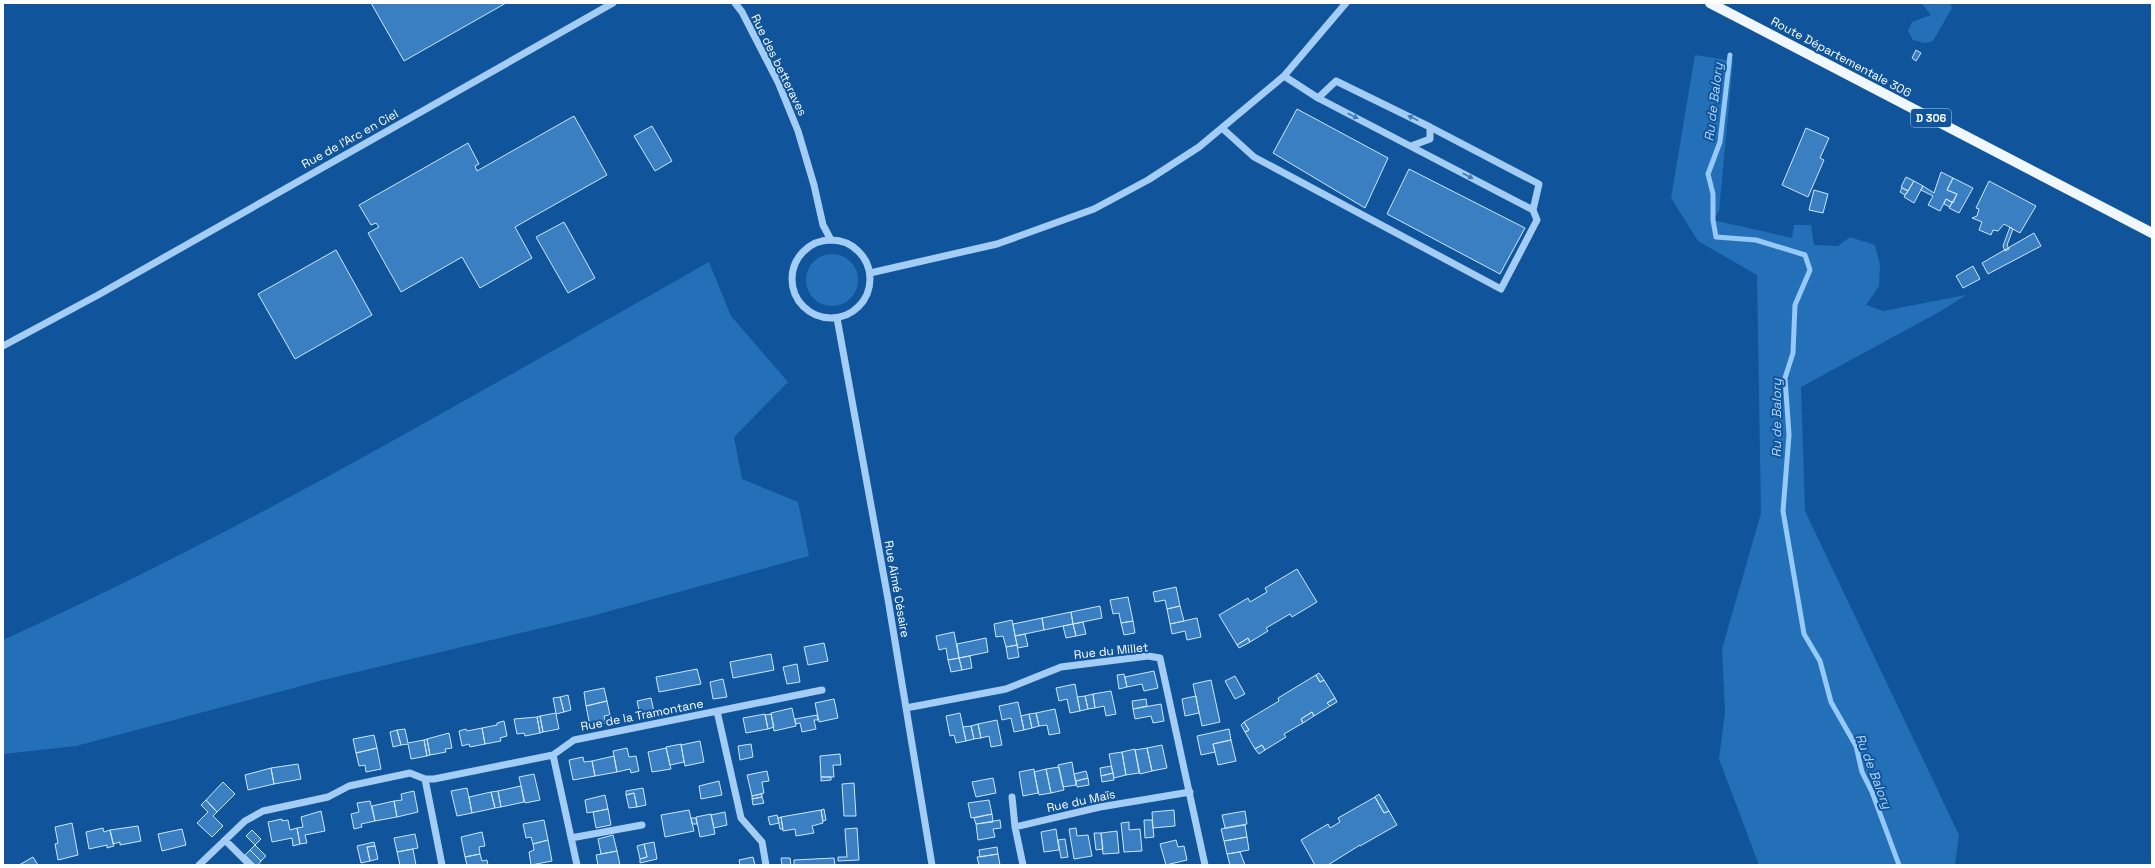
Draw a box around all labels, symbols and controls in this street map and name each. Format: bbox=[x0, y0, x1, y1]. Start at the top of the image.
street label: Rue des betteraves bbox=[747, 12, 811, 118]
street label: Route Départementale 306 bbox=[1768, 13, 1914, 101]
water label: Ru de Balory bbox=[1700, 61, 1727, 142]
street label: Rue de l'Arc en Ciel bbox=[299, 106, 401, 172]
road number: D 306 bbox=[1911, 109, 1951, 127]
one-way arrow bbox=[1347, 112, 1359, 119]
one-way arrow bbox=[1407, 115, 1419, 122]
one-way arrow bbox=[1462, 173, 1474, 179]
water label: Ru de Balory bbox=[1768, 377, 1785, 458]
street label: Rue Aimé Césaire bbox=[881, 539, 913, 639]
street label: Rue du Millet bbox=[1073, 639, 1149, 663]
street label: Rue de la Tramontane bbox=[579, 695, 705, 735]
water label: Ru de Balory bbox=[1851, 731, 1896, 812]
street label: Rue du Maïs bbox=[1045, 786, 1117, 816]

